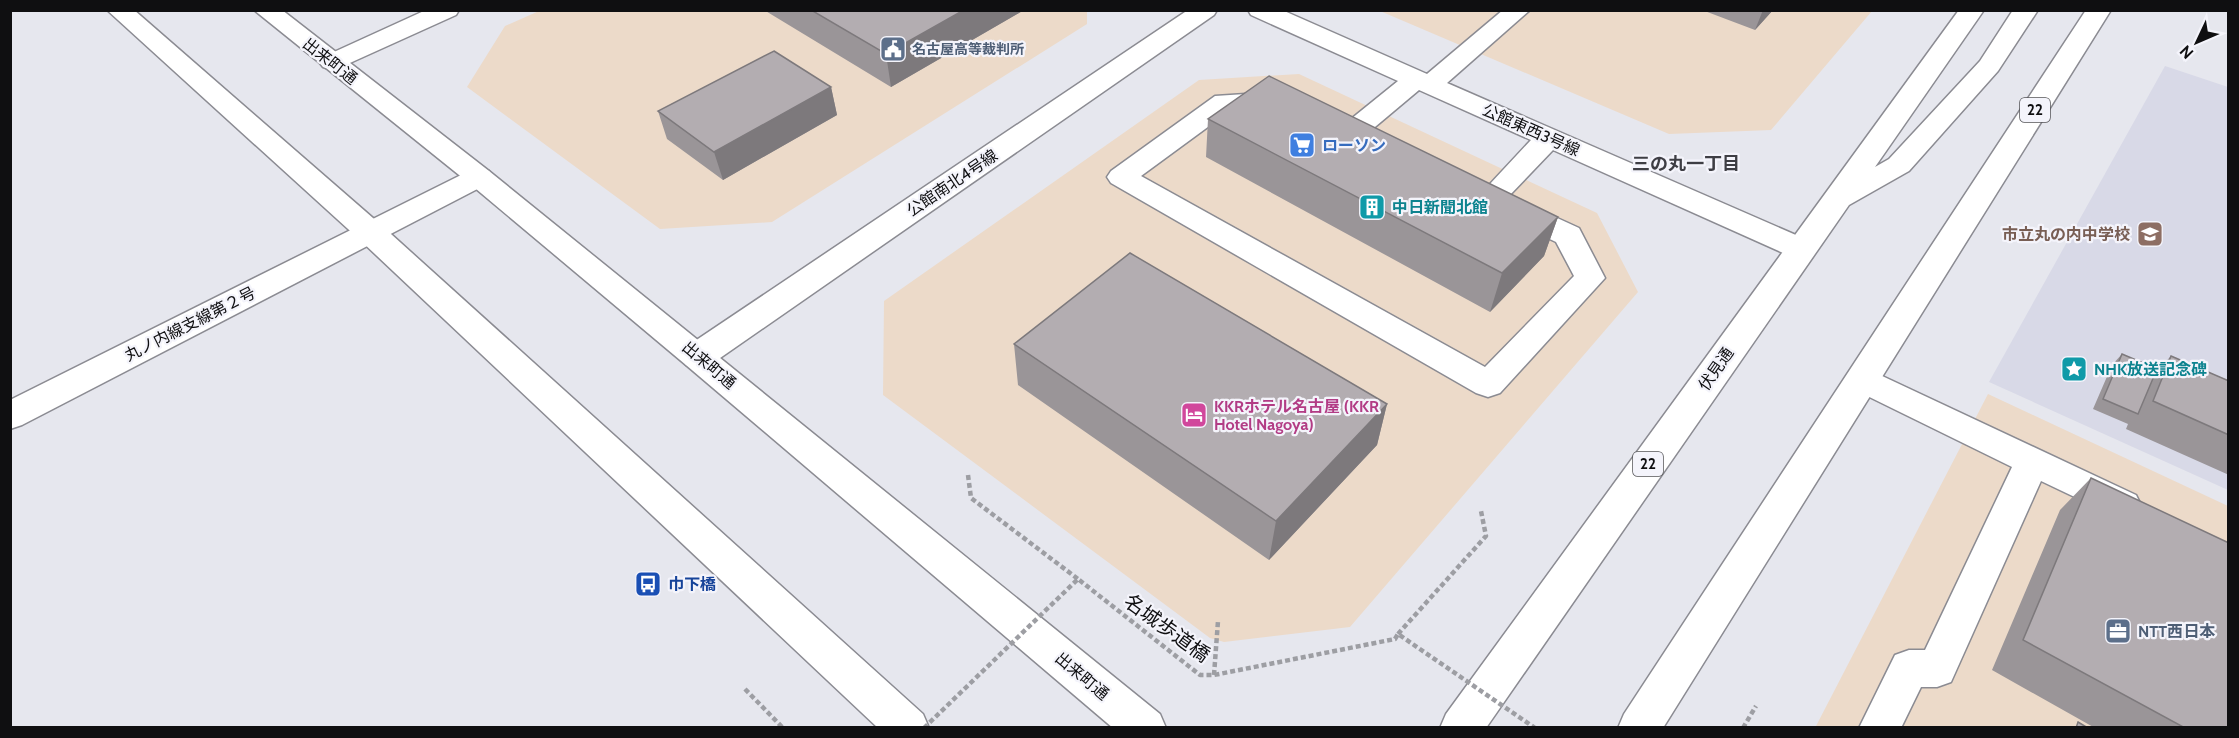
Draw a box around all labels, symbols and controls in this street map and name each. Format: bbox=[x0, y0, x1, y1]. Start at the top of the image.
north arrow bbox=[2167, 12, 2227, 72]
street label: 出来町通 bbox=[299, 34, 361, 88]
public building icon: 名古屋高等裁判所 bbox=[878, 34, 908, 64]
place label: 名古屋高等裁判所 bbox=[912, 40, 1024, 58]
text: N bbox=[2176, 41, 2197, 63]
road number: 22 bbox=[2020, 98, 2050, 122]
street label: 公館東西3号線 bbox=[1479, 100, 1583, 160]
supermarket icon: ローソン bbox=[1287, 130, 1317, 160]
place label: ローソン bbox=[1322, 136, 1386, 155]
street label: 公館南北4号線 bbox=[903, 146, 1001, 220]
district label: 三の丸一丁目 bbox=[1632, 153, 1740, 175]
building icon: 中日新聞北館 bbox=[1357, 192, 1387, 222]
place label: 中日新聞北館 bbox=[1392, 198, 1488, 217]
school or university icon: 市立丸の内中学校 bbox=[2135, 219, 2165, 249]
place label: 市立丸の内中学校 bbox=[2002, 225, 2130, 244]
street label: 丸ノ内線支線第２号 bbox=[122, 283, 258, 365]
street label: 出来町通 bbox=[678, 337, 740, 393]
street label: 伏見通 bbox=[1694, 344, 1738, 394]
place icon: NHK放送記念碑 bbox=[2059, 354, 2089, 384]
place label: NHK放送記念碑 bbox=[2094, 360, 2207, 379]
place label: KKRホテル名古屋 (KKR Hotel Nagoya) bbox=[1214, 397, 1379, 434]
hotel icon: KKRホテル名古屋 (KKR Hotel Nagoya) bbox=[1179, 400, 1209, 430]
road number: 22 bbox=[1633, 452, 1663, 476]
bus stop icon: 巾下橋 bbox=[633, 569, 663, 599]
place label: 巾下橋 bbox=[668, 575, 716, 594]
street label: 名城歩道橋 bbox=[1119, 589, 1215, 667]
office icon: NTT西日本 bbox=[2103, 616, 2133, 646]
place label: NTT西日本 bbox=[2138, 622, 2215, 641]
street label: 出来町通 bbox=[1051, 648, 1113, 704]

